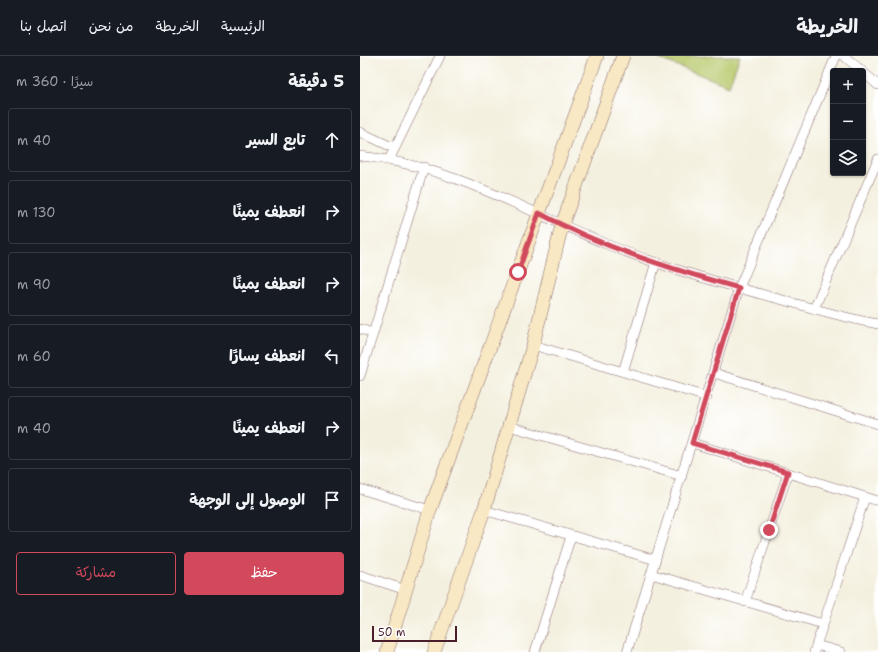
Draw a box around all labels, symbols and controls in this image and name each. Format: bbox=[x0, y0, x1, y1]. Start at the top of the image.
text: الخريطة bbox=[796, 14, 858, 39]
text: اتصل بنا bbox=[20, 17, 67, 35]
text: من نحن bbox=[89, 17, 133, 35]
text: الخريطة bbox=[155, 17, 199, 35]
text: الرئيسية bbox=[221, 17, 265, 35]
map controls bbox=[830, 68, 866, 176]
button: + bbox=[830, 68, 866, 104]
text: 5 دقيقة bbox=[288, 70, 344, 92]
text: سيرًا · 360 m bbox=[16, 73, 93, 90]
button: − bbox=[830, 104, 866, 140]
icon: ahead bbox=[321, 129, 343, 151]
text: تابع السير bbox=[246, 130, 305, 150]
text: 40 m bbox=[17, 132, 51, 149]
button: layers bbox=[830, 140, 866, 176]
icon: right bbox=[321, 201, 343, 223]
text: انعطف يمينًا bbox=[233, 202, 305, 222]
text: 130 m bbox=[17, 204, 55, 221]
route start bbox=[509, 263, 527, 281]
icon: right bbox=[321, 273, 343, 295]
text: انعطف يمينًا bbox=[233, 274, 305, 294]
text: 90 m bbox=[17, 276, 51, 293]
icon: left bbox=[321, 345, 343, 367]
text: انعطف يسارًا bbox=[229, 346, 305, 366]
text: 60 m bbox=[17, 348, 51, 365]
icon: right bbox=[321, 417, 343, 439]
text: انعطف يمينًا bbox=[233, 418, 305, 438]
text: 40 m bbox=[17, 420, 51, 437]
icon: arrive bbox=[321, 489, 343, 511]
text: الوصول إلى الوجهة bbox=[189, 490, 305, 510]
route end bbox=[760, 521, 778, 539]
button: مشاركة bbox=[16, 552, 176, 595]
button: حفظ bbox=[184, 552, 344, 595]
scale bar bbox=[372, 624, 457, 643]
text: 50 m bbox=[378, 625, 406, 640]

